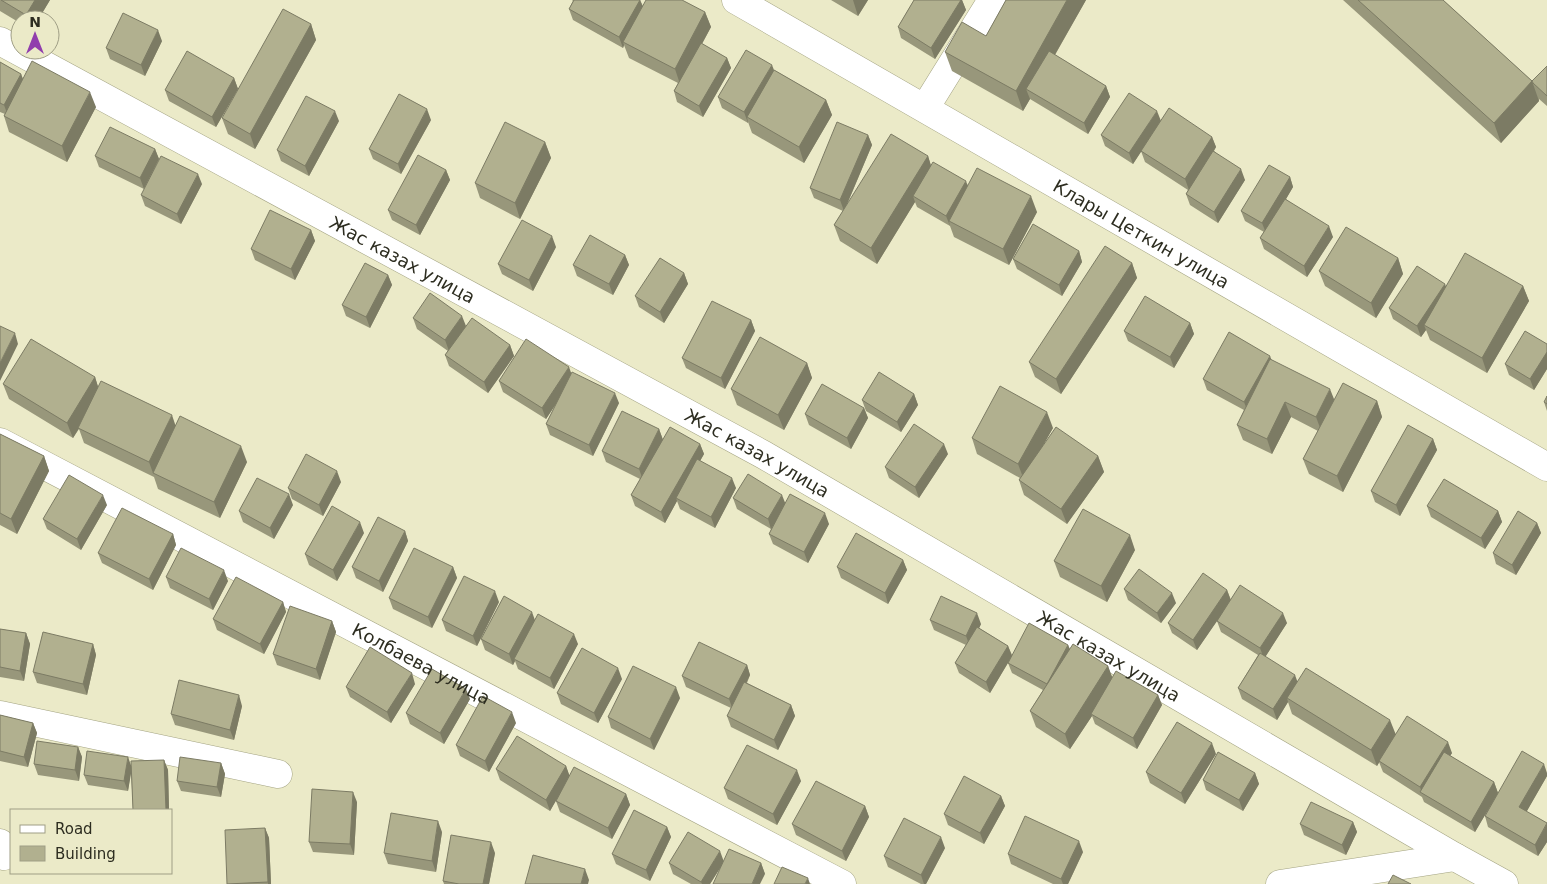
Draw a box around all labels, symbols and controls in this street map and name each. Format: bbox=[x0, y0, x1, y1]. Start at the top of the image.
north arrow bbox=[10, 10, 60, 60]
text: N bbox=[29, 14, 41, 30]
street label: Клары Цеткин улица bbox=[1050, 175, 1233, 292]
street label: Жас казах улица bbox=[326, 211, 479, 307]
street label: Жас казах улица bbox=[682, 404, 833, 501]
street label: Жас казах улица bbox=[1034, 606, 1184, 706]
street label: Колбаева улица bbox=[349, 618, 494, 708]
legend bbox=[10, 809, 172, 874]
text: Road bbox=[55, 820, 93, 838]
text: Building bbox=[55, 845, 116, 863]

